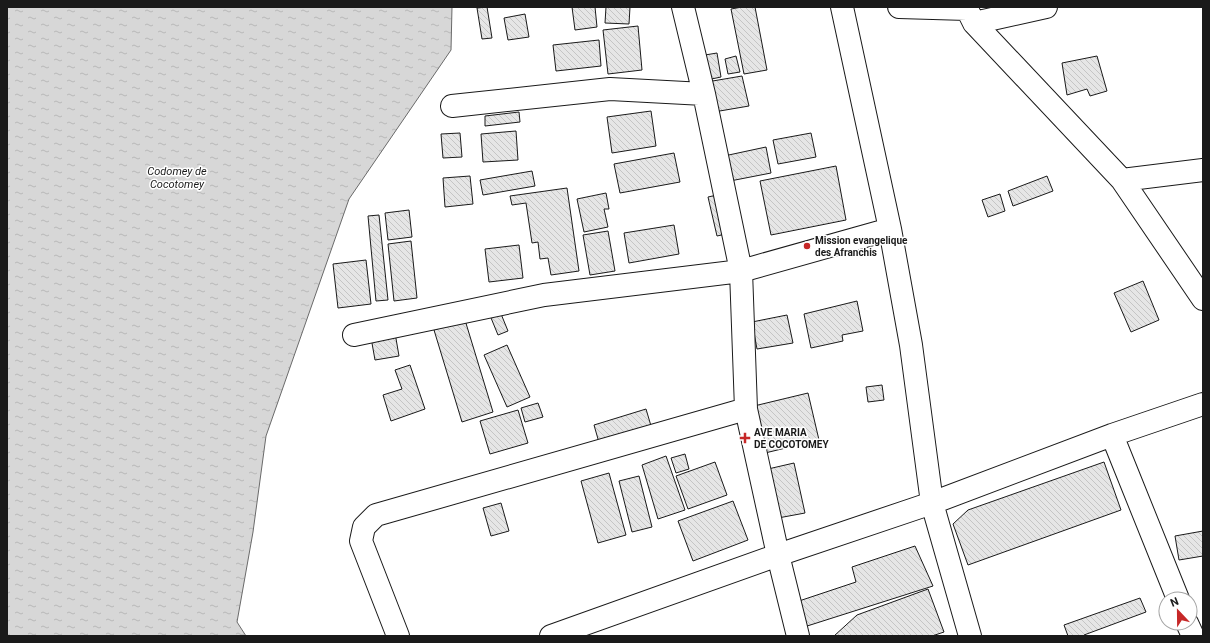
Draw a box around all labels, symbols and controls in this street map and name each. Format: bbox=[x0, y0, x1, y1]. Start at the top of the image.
water label: Codomey de Cocotomey bbox=[147, 165, 207, 191]
place label: Mission evangelique des Afranchis bbox=[815, 235, 908, 258]
marker: Mission evangelique des Afranchis bbox=[802, 241, 812, 251]
place label: AVE MARIA DE COCOTOMEY bbox=[754, 427, 829, 450]
marker: AVE MARIA DE COCOTOMEY bbox=[739, 432, 751, 444]
north arrow bbox=[1158, 591, 1198, 631]
text: N bbox=[1168, 595, 1181, 610]

